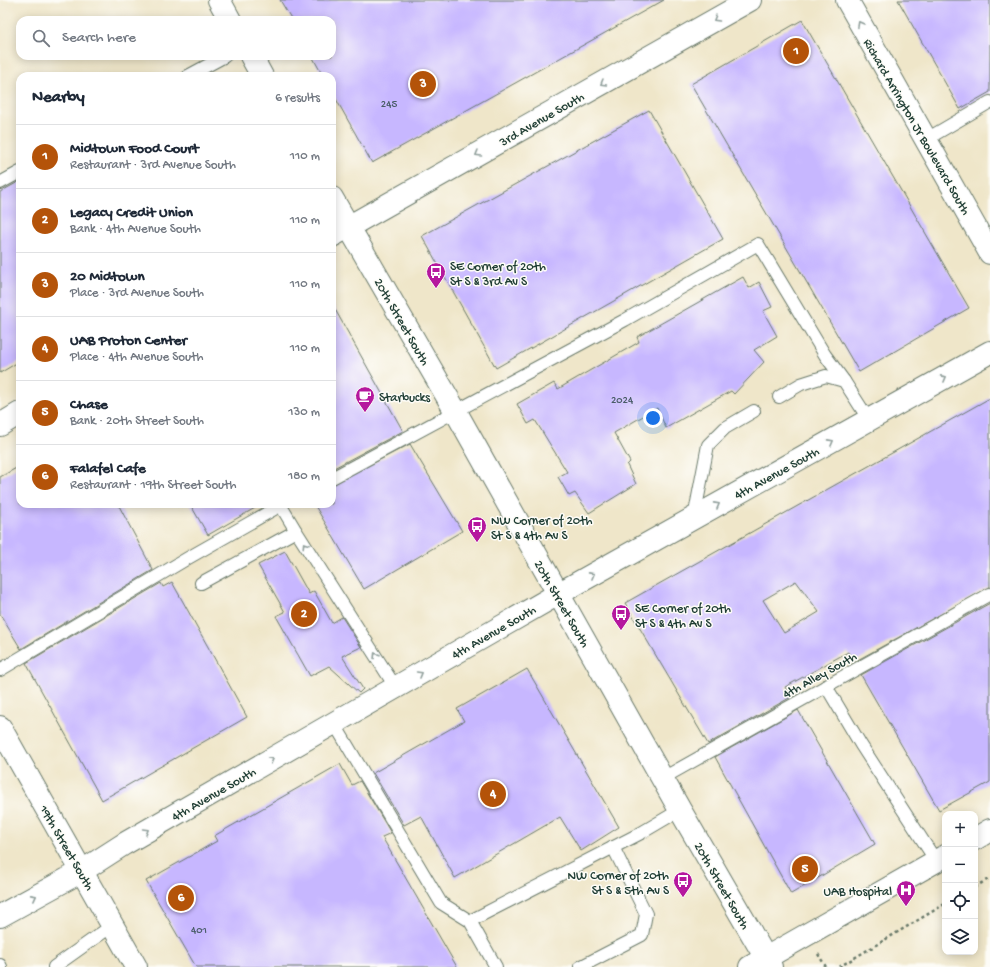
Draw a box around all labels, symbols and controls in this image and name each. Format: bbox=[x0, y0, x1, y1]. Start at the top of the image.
one-way arrow bbox=[713, 15, 720, 22]
search box bbox=[16, 16, 336, 60]
one-way arrow bbox=[858, 21, 865, 28]
icon: search bbox=[30, 27, 52, 49]
text: Search here bbox=[62, 29, 136, 47]
pin: 1 bbox=[783, 36, 809, 66]
street label: Richard Arrington Jr Boulevard South bbox=[859, 36, 973, 218]
pin: 3 bbox=[410, 69, 436, 99]
one-way arrow bbox=[600, 79, 607, 86]
text: Nearby bbox=[32, 88, 85, 108]
street label: 3rd Avenue South bbox=[496, 90, 587, 151]
text: 6 results bbox=[275, 91, 320, 106]
house number: 245 bbox=[381, 99, 397, 111]
text: Midtown Food Court bbox=[70, 140, 199, 158]
text: 1 bbox=[42, 149, 48, 164]
text: 110 m bbox=[290, 149, 320, 164]
one-way arrow bbox=[475, 150, 482, 157]
text: Restaurant · 3rd Avenue South bbox=[70, 158, 236, 173]
text: Legacy Credit Union bbox=[70, 204, 193, 222]
text: 2 bbox=[42, 213, 48, 228]
text: 110 m bbox=[290, 213, 320, 228]
text: Bank · 4th Avenue South bbox=[70, 222, 201, 237]
place label: SE Corner of 20th St S & 3rd Av S bbox=[450, 260, 546, 290]
bus stop icon: SE Corner of 20th St S & 3rd Av S bbox=[425, 261, 447, 289]
text: 20 Midtown bbox=[70, 268, 145, 286]
street label: 20th Street South bbox=[370, 276, 432, 368]
text: 3 bbox=[42, 277, 48, 292]
text: 110 m bbox=[290, 277, 320, 292]
text: Place · 3rd Avenue South bbox=[70, 286, 204, 301]
text: UAB Proton Center bbox=[70, 332, 187, 350]
text: 4 bbox=[42, 341, 48, 356]
text: 110 m bbox=[290, 341, 320, 356]
text: Place · 4th Avenue South bbox=[70, 350, 203, 365]
one-way arrow bbox=[940, 375, 947, 383]
cafe icon: Starbucks bbox=[354, 385, 376, 413]
place label: Starbucks bbox=[379, 391, 431, 406]
house number: 2024 bbox=[611, 395, 634, 407]
text: Chase bbox=[70, 396, 108, 414]
text: 5 bbox=[42, 405, 48, 420]
text: 130 m bbox=[288, 405, 320, 420]
your location bbox=[643, 408, 663, 428]
text: Bank · 20th Street South bbox=[70, 414, 204, 429]
one-way arrow bbox=[827, 439, 834, 446]
street label: 4th Avenue South bbox=[732, 445, 822, 504]
text: Falafel Cafe bbox=[70, 460, 146, 478]
text: 6 bbox=[42, 469, 48, 484]
text: 180 m bbox=[288, 469, 320, 484]
text: Restaurant · 19th Street South bbox=[70, 478, 237, 493]
one-way arrow bbox=[713, 502, 720, 510]
place label: NW Corner of 20th St S & 4th Av S bbox=[491, 514, 592, 544]
bus stop icon: NW Corner of 20th St S & 4th Av S bbox=[466, 515, 488, 543]
one-way arrow bbox=[303, 542, 310, 549]
street label: 20th Street South bbox=[530, 558, 592, 650]
one-way arrow bbox=[587, 573, 595, 580]
pin: 2 bbox=[291, 599, 317, 629]
place label: SE Corner of 20th St S & 4th Av S bbox=[635, 602, 731, 632]
street label: 4th Avenue South bbox=[449, 603, 539, 663]
bus stop icon: SE Corner of 20th St S & 4th Av S bbox=[610, 603, 632, 631]
street label: 4th Alley South bbox=[781, 650, 860, 703]
one-way arrow bbox=[373, 652, 380, 659]
one-way arrow bbox=[416, 671, 423, 678]
one-way arrow bbox=[267, 757, 274, 764]
street label: 4th Avenue South bbox=[169, 765, 259, 825]
pin: 4 bbox=[480, 779, 506, 809]
street label: 19th Street South bbox=[35, 802, 96, 894]
map controls bbox=[942, 811, 978, 955]
button: + bbox=[942, 811, 978, 847]
one-way arrow bbox=[142, 829, 150, 836]
street label: 20th Street South bbox=[690, 840, 752, 932]
button: − bbox=[942, 847, 978, 883]
pin: 5 bbox=[792, 854, 818, 884]
place label: NW Corner of 20th St S & 5th Av S bbox=[568, 869, 670, 899]
bus stop icon: NW Corner of 20th St S & 5th Av S bbox=[672, 870, 694, 898]
hospital icon: UAB Hospital bbox=[895, 879, 917, 907]
pin: 6 bbox=[168, 883, 194, 913]
button: locate bbox=[942, 883, 978, 919]
place label: UAB Hospital bbox=[824, 885, 892, 900]
one-way arrow bbox=[30, 894, 37, 902]
button: layers bbox=[942, 919, 978, 955]
house number: 401 bbox=[191, 925, 207, 937]

